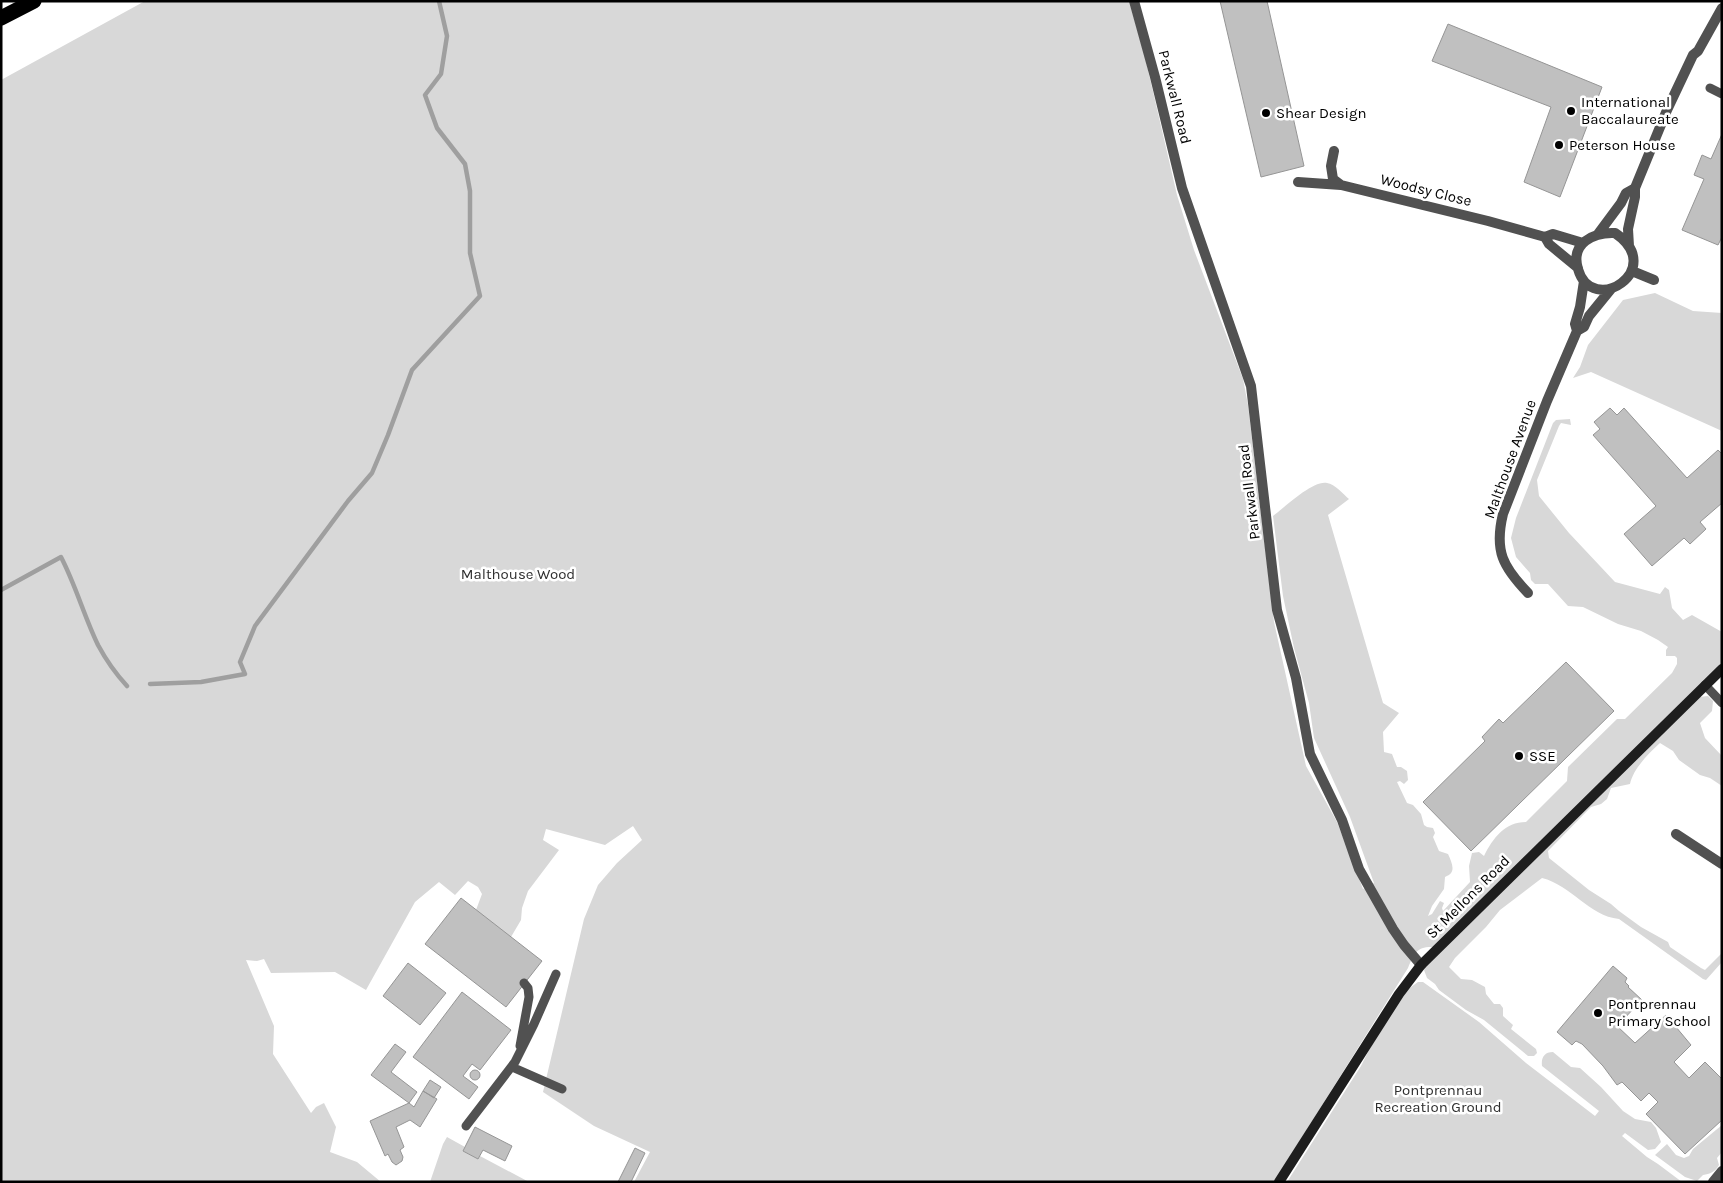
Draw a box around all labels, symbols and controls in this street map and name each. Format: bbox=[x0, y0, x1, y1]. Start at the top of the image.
street label: Parkwall Road bbox=[1155, 48, 1195, 146]
place label: International Baccalaureate bbox=[1581, 93, 1679, 128]
place label: Shear Design bbox=[1276, 104, 1367, 122]
marker: International Baccalaureate bbox=[1565, 105, 1577, 117]
marker: Shear Design bbox=[1260, 107, 1272, 119]
place label: Peterson House bbox=[1569, 136, 1675, 154]
marker: Peterson House bbox=[1553, 139, 1565, 151]
street label: Woodsy Close bbox=[1378, 170, 1474, 210]
street label: Malthouse Avenue bbox=[1480, 397, 1540, 521]
street label: Parkwall Road bbox=[1234, 443, 1264, 541]
park label: Malthouse Wood bbox=[461, 565, 575, 583]
place label: SSE bbox=[1529, 747, 1556, 765]
marker: SSE bbox=[1513, 750, 1525, 762]
street label: St Mellons Road bbox=[1423, 852, 1513, 942]
place label: Pontprennau Primary School bbox=[1608, 995, 1711, 1030]
marker: Pontprennau Primary School bbox=[1592, 1007, 1604, 1019]
park label: Pontprennau Recreation Ground bbox=[1374, 1081, 1502, 1116]

